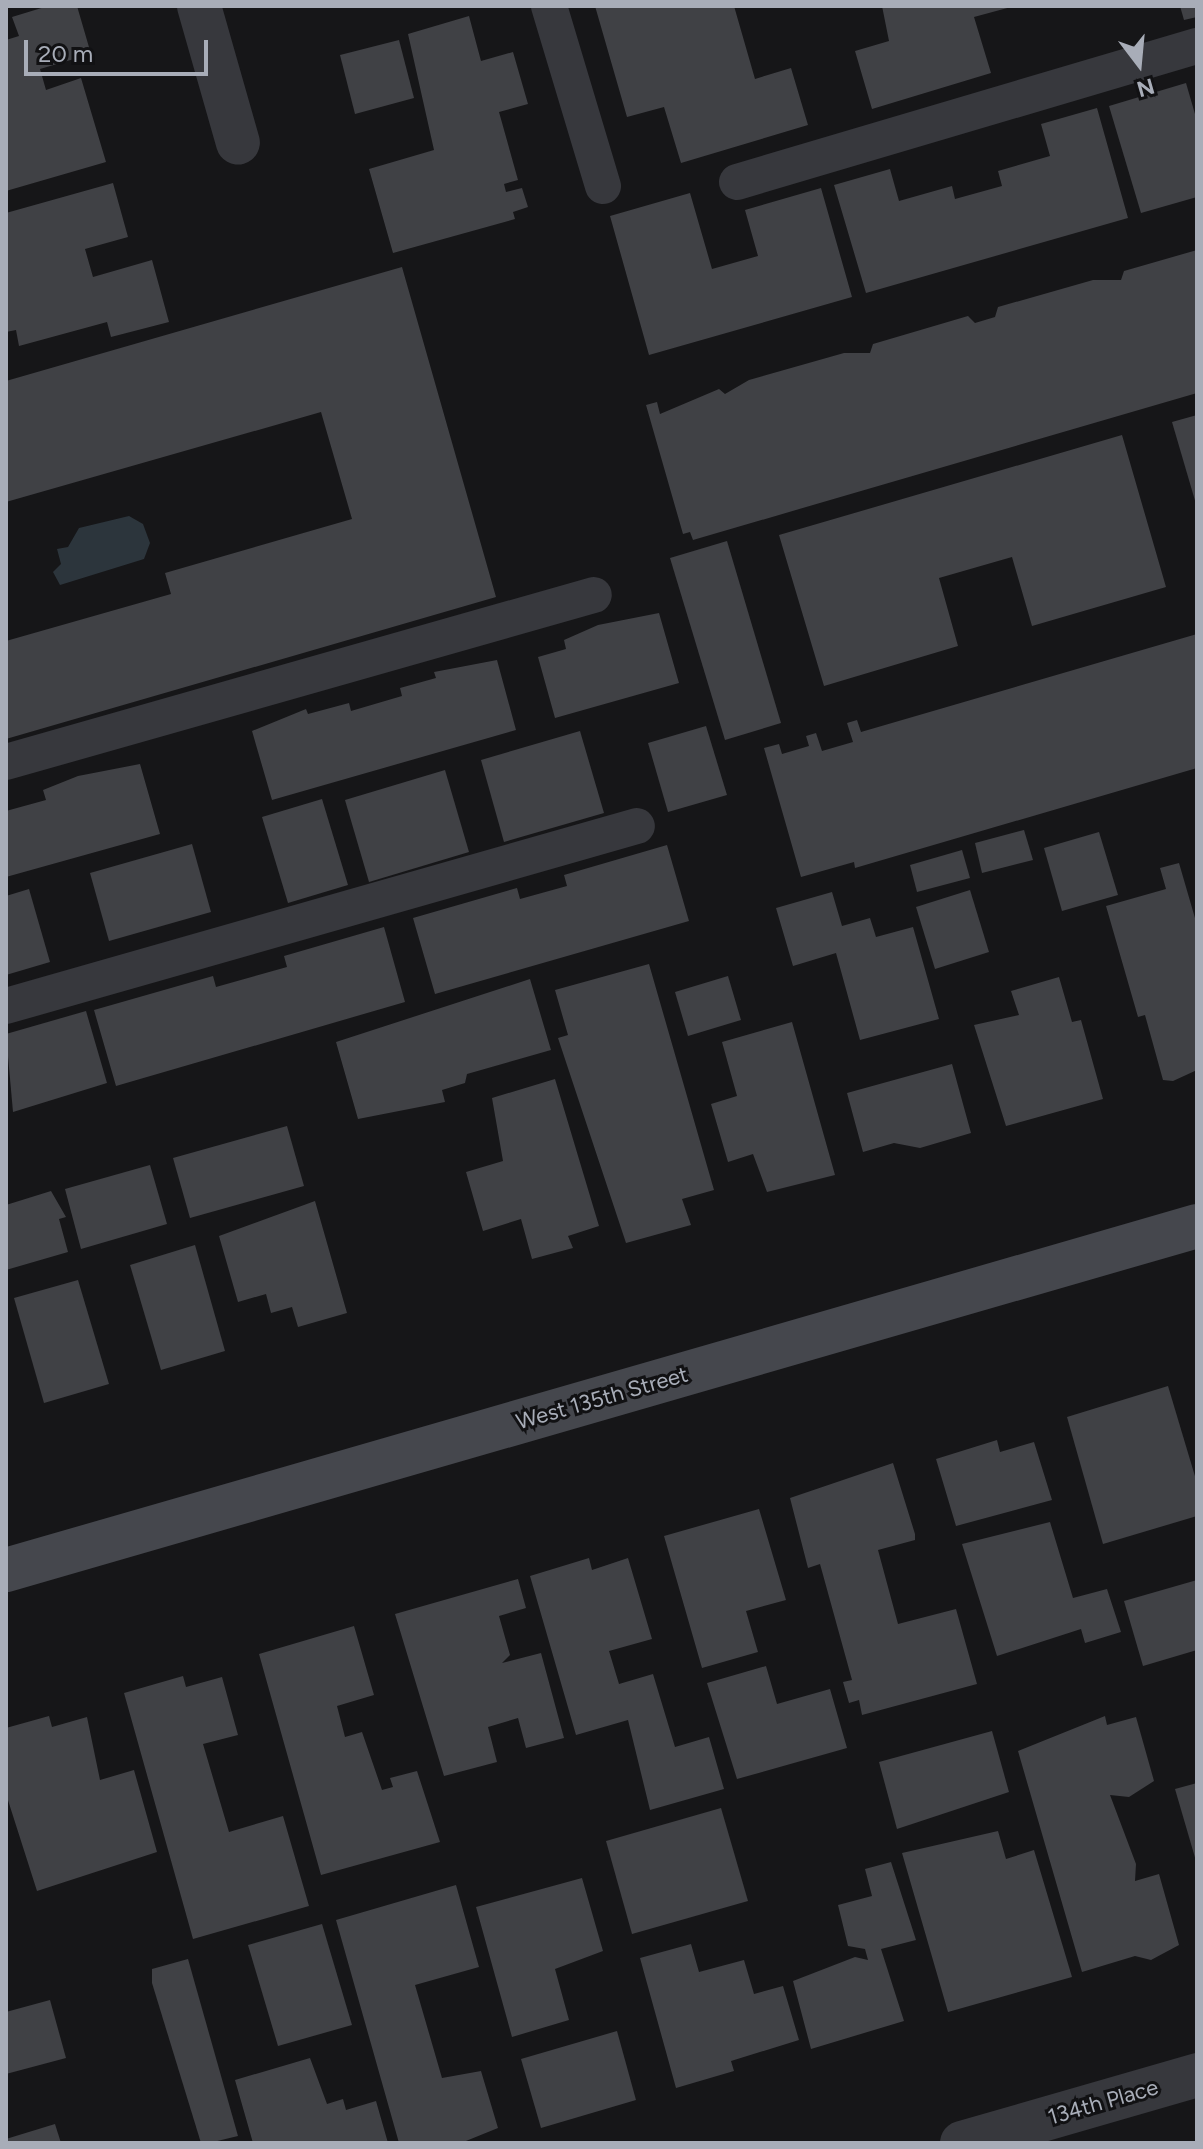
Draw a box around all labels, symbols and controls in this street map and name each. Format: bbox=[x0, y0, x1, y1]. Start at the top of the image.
scale bar bbox=[28, 24, 212, 74]
north arrow bbox=[1099, 24, 1179, 104]
text: 20 m bbox=[38, 39, 93, 68]
text: N bbox=[1134, 72, 1158, 103]
street label: West 135th Street bbox=[513, 1361, 691, 1435]
street label: 134th Place bbox=[1045, 2074, 1161, 2130]

